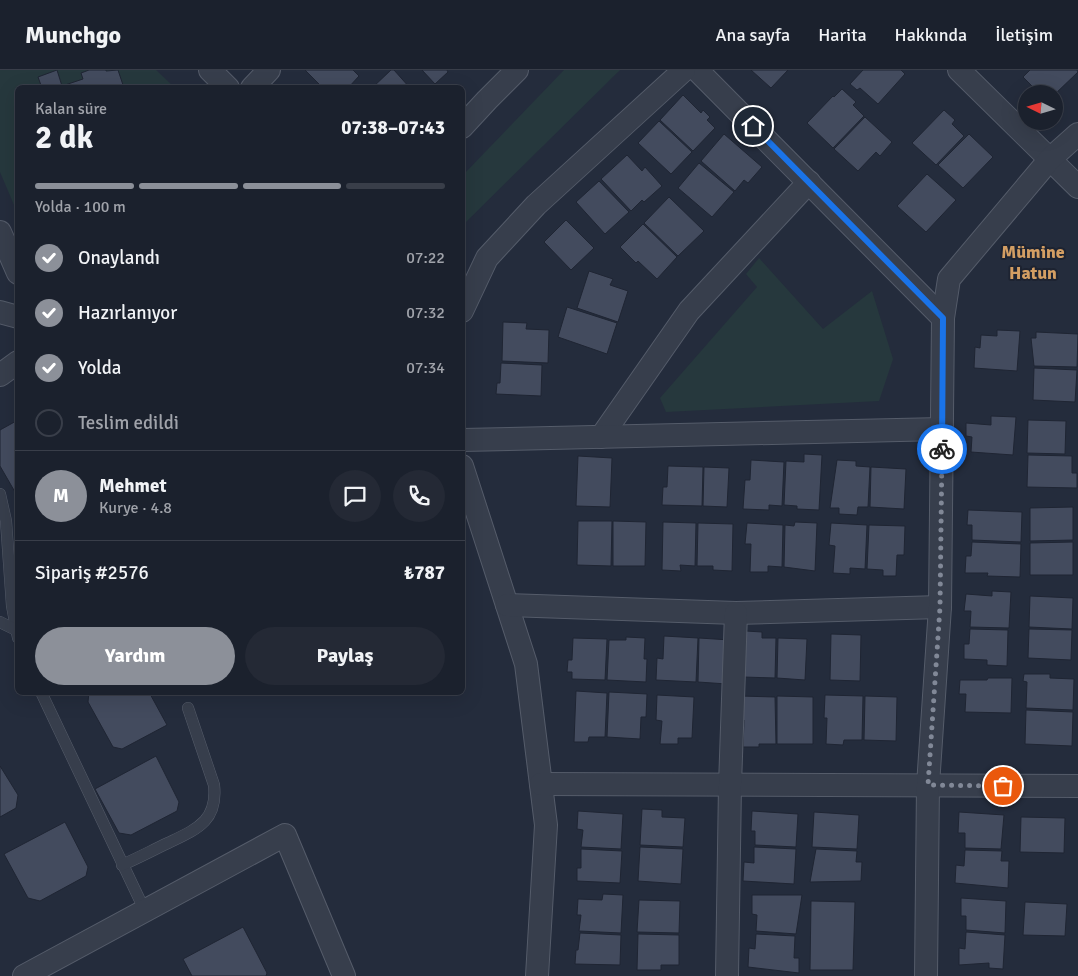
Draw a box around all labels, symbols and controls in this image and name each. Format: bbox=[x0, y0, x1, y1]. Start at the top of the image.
text: Munchgo bbox=[25, 20, 121, 50]
text: Ana sayfa bbox=[716, 24, 790, 46]
text: Harita bbox=[818, 24, 867, 46]
text: Hakkında bbox=[895, 24, 967, 46]
text: İletişim bbox=[995, 24, 1053, 46]
north arrow bbox=[1018, 85, 1062, 130]
map controls bbox=[1018, 85, 1063, 130]
text: Kalan süre bbox=[35, 99, 107, 119]
pin bbox=[732, 105, 774, 147]
icon: home bbox=[739, 112, 767, 140]
text: 07:38–07:43 bbox=[341, 116, 445, 140]
text: 2 dk bbox=[35, 118, 93, 157]
text: Yolda · 100 m bbox=[35, 197, 126, 217]
district label: Mümine Hatun bbox=[1001, 241, 1065, 284]
icon: check bbox=[35, 244, 63, 272]
text: Onaylandı bbox=[78, 246, 160, 270]
text: 07:22 bbox=[406, 248, 445, 268]
icon: check bbox=[35, 299, 63, 327]
text: Hazırlanıyor bbox=[78, 301, 177, 325]
text: 07:32 bbox=[406, 303, 445, 323]
icon: check bbox=[35, 354, 63, 382]
text: Yolda bbox=[78, 356, 122, 380]
text: 07:34 bbox=[406, 358, 445, 378]
text: Teslim edildi bbox=[78, 411, 179, 435]
courier bbox=[917, 424, 967, 474]
icon: bike bbox=[928, 435, 956, 463]
button: chat bbox=[329, 470, 381, 522]
button: phone bbox=[393, 470, 445, 522]
text: Mehmet bbox=[99, 474, 167, 498]
text: M bbox=[53, 484, 69, 508]
text: Kurye · 4.8 bbox=[99, 498, 172, 518]
text: Sipariş #2576 bbox=[35, 561, 149, 585]
text: ₺787 bbox=[404, 561, 445, 585]
button: Yardım bbox=[35, 627, 235, 685]
button: Paylaş bbox=[245, 627, 445, 685]
pin bbox=[982, 765, 1024, 807]
icon: bag bbox=[989, 772, 1017, 800]

